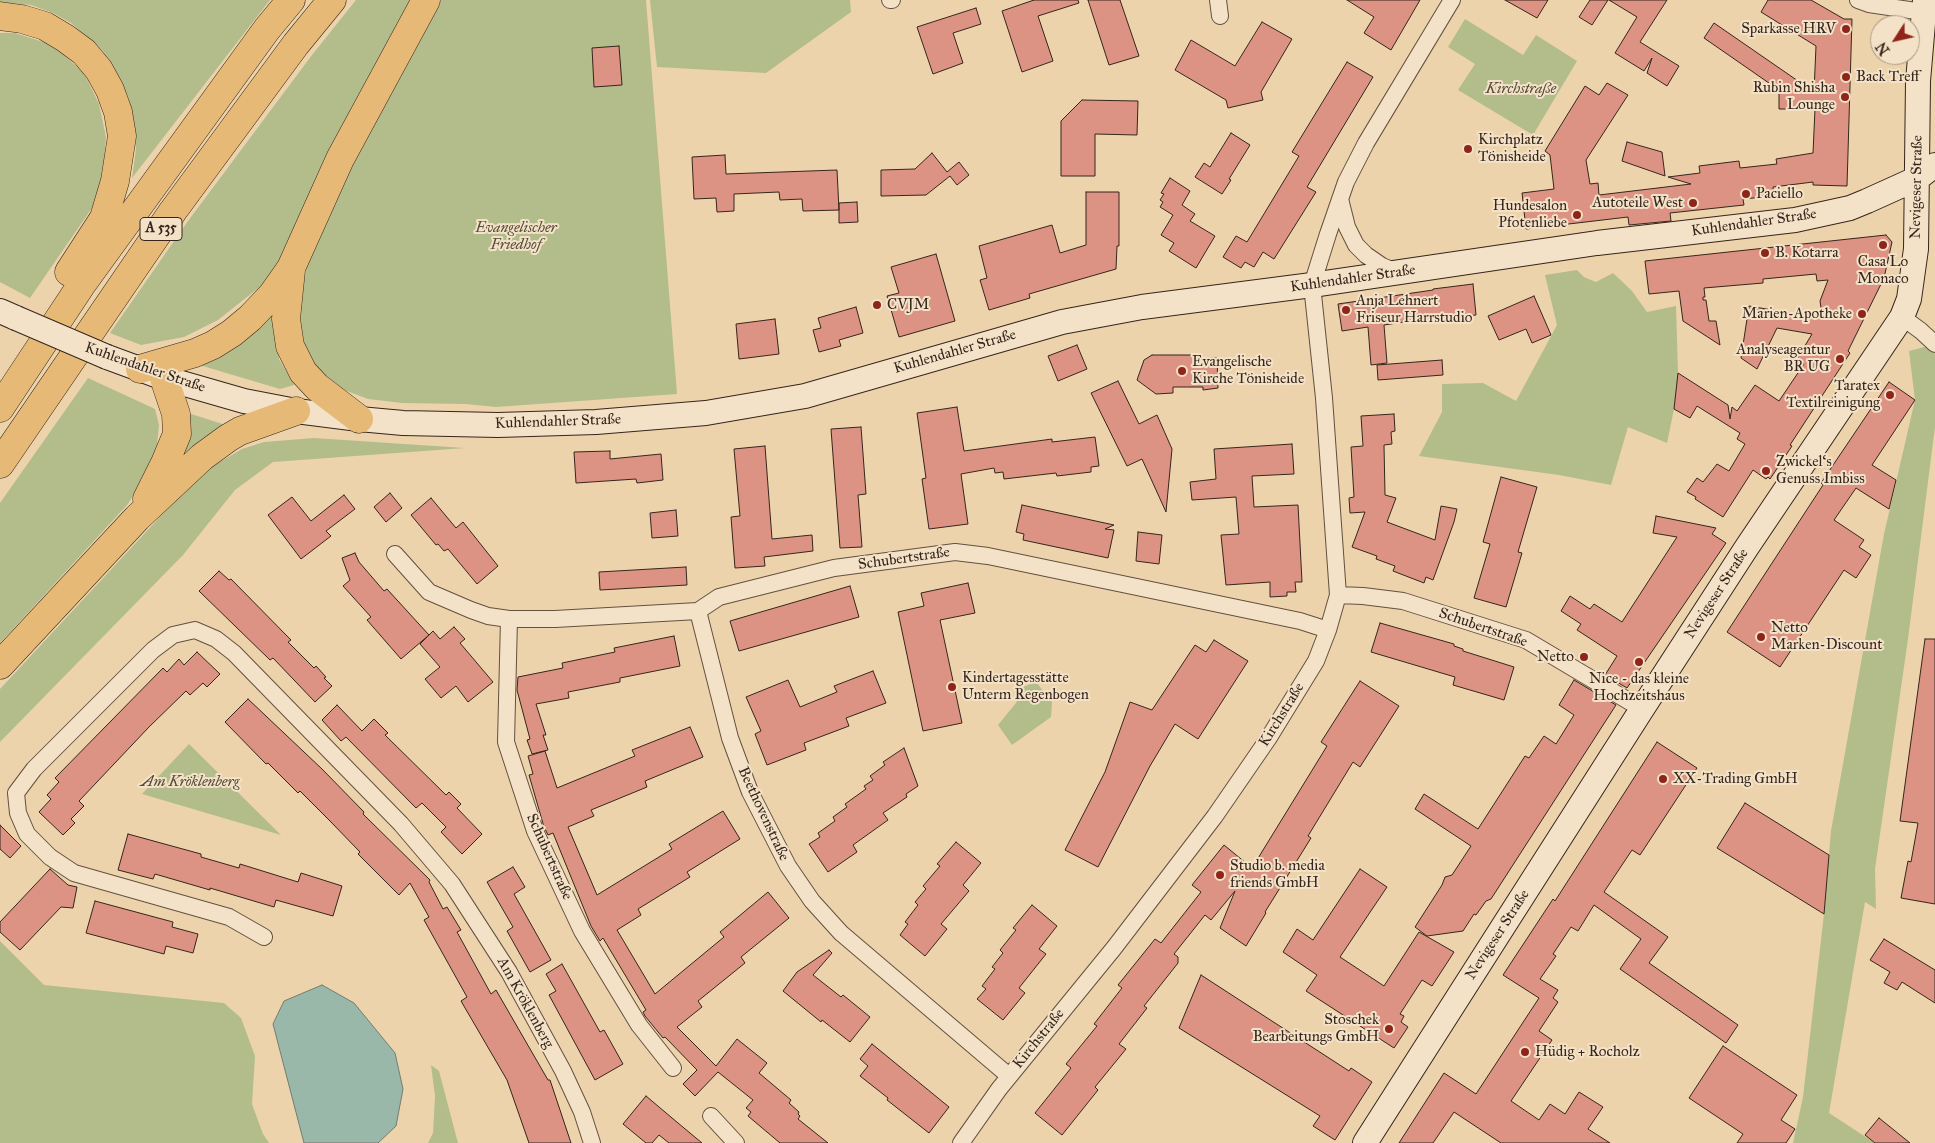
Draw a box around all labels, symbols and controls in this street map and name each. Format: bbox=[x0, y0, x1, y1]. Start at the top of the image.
north arrow bbox=[1870, 15, 1920, 65]
place label: Sparkasse HRV bbox=[1741, 20, 1836, 38]
marker: Sparkasse HRV bbox=[1840, 23, 1852, 35]
text: N bbox=[1873, 39, 1893, 58]
place label: Back Treff bbox=[1856, 68, 1919, 86]
marker: Back Treff bbox=[1840, 71, 1852, 83]
place label: Rubin Shisha Lounge bbox=[1753, 79, 1835, 114]
park label: Kirchstraße bbox=[1486, 80, 1556, 98]
marker: Rubin Shisha Lounge bbox=[1839, 91, 1851, 103]
place label: Kirchplatz Tönisheide bbox=[1478, 131, 1546, 166]
street label: Nevigeser Straße bbox=[1907, 135, 1927, 239]
marker: Kirchplatz Tönisheide bbox=[1462, 143, 1474, 155]
place label: Paciello bbox=[1756, 185, 1803, 203]
marker: Paciello bbox=[1740, 188, 1752, 200]
place label: Autoteile West bbox=[1592, 194, 1683, 212]
place label: Hundesalon Pfotenliebe bbox=[1493, 197, 1567, 232]
marker: Autoteile West bbox=[1687, 197, 1699, 209]
street label: Kuhlendahler Straße bbox=[1690, 205, 1818, 241]
marker: Hundesalon Pfotenliebe bbox=[1571, 209, 1583, 221]
road number: A 535 bbox=[140, 218, 182, 240]
park label: Evangelischer Friedhof bbox=[475, 219, 557, 254]
marker: Casa Lo Monaco bbox=[1877, 239, 1889, 251]
place label: B. Kotarra bbox=[1775, 244, 1839, 262]
marker: B. Kotarra bbox=[1759, 247, 1771, 259]
place label: Casa Lo Monaco bbox=[1857, 253, 1909, 288]
street label: Kuhlendahler Straße bbox=[1289, 261, 1417, 297]
place label: Anja Lehnert Friseur Harrstudio bbox=[1356, 292, 1472, 327]
place label: CVJM bbox=[887, 296, 929, 314]
marker: CVJM bbox=[871, 299, 883, 311]
marker: Anja Lehnert Friseur Harrstudio bbox=[1340, 304, 1352, 316]
place label: Marien-Apotheke bbox=[1742, 305, 1852, 323]
marker: Marien-Apotheke bbox=[1856, 308, 1868, 320]
street label: Kuhlendahler Straße bbox=[892, 326, 1018, 378]
street label: Kuhlendahler Straße bbox=[82, 339, 208, 397]
place label: Analyseagentur BR UG bbox=[1736, 341, 1830, 376]
place label: Evangelische Kirche Tönisheide bbox=[1192, 353, 1304, 388]
marker: Analyseagentur BR UG bbox=[1834, 353, 1846, 365]
marker: Evangelische Kirche Tönisheide bbox=[1176, 365, 1188, 377]
place label: Taratex Textilreinigung bbox=[1786, 377, 1880, 412]
marker: Taratex Textilreinigung bbox=[1884, 389, 1896, 401]
street label: Kuhlendahler Straße bbox=[495, 411, 621, 433]
place label: Zwickel‘s Genuss Imbiss bbox=[1776, 453, 1865, 488]
marker: Zwickel‘s Genuss Imbiss bbox=[1760, 465, 1772, 477]
street label: Schubertstraße bbox=[857, 544, 951, 574]
street label: Nevigeser Straße bbox=[1681, 546, 1753, 642]
street label: Schubertstraße bbox=[1436, 604, 1530, 652]
place label: Netto Marken-Discount bbox=[1771, 619, 1882, 654]
marker: Netto Marken-Discount bbox=[1755, 631, 1767, 643]
place label: Netto bbox=[1537, 648, 1574, 666]
marker: Netto bbox=[1578, 651, 1590, 663]
marker: Nice - das kleine Hochzeitshaus bbox=[1633, 656, 1645, 668]
place label: Kindertagesstätte Unterm Regenbogen bbox=[962, 669, 1089, 704]
place label: Nice - das kleine Hochzeitshaus bbox=[1589, 670, 1689, 705]
street label: Kirchstraße bbox=[1255, 680, 1309, 750]
marker: Kindertagesstätte Unterm Regenbogen bbox=[946, 681, 958, 693]
street label: Beethovenstraße bbox=[733, 764, 793, 864]
place label: XX-Trading GmbH bbox=[1673, 770, 1798, 788]
park label: Am Kröklenberg bbox=[141, 773, 239, 791]
marker: XX-Trading GmbH bbox=[1657, 773, 1669, 785]
street label: Schubertstraße bbox=[522, 811, 576, 903]
place label: Studio b. media friends GmbH bbox=[1230, 857, 1325, 892]
marker: Studio b. media friends GmbH bbox=[1214, 869, 1226, 881]
street label: Nevigeser Straße bbox=[1462, 887, 1534, 983]
street label: Am Kröklenberg bbox=[493, 954, 557, 1052]
street label: Kirchstraße bbox=[1009, 1005, 1069, 1073]
place label: Stoschek Bearbeitungs GmbH bbox=[1253, 1011, 1379, 1046]
marker: Stoschek Bearbeitungs GmbH bbox=[1383, 1023, 1395, 1035]
place label: Hüdig + Rocholz bbox=[1535, 1043, 1640, 1061]
marker: Hüdig + Rocholz bbox=[1519, 1046, 1531, 1058]

